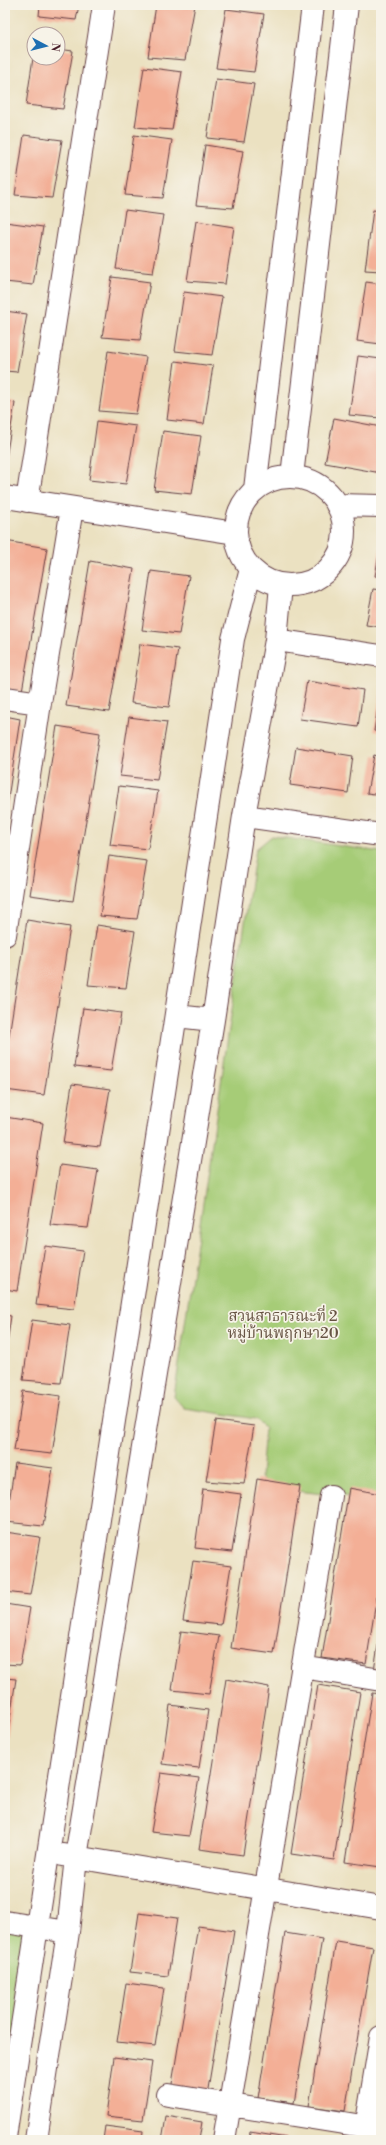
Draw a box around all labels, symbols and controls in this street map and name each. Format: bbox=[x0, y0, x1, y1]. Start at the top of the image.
north arrow bbox=[26, 26, 66, 66]
text: N bbox=[47, 42, 62, 53]
park label: สวนสาธารณะที่ 2 หมู่บ้านพฤกษา20 bbox=[227, 1305, 339, 1343]

